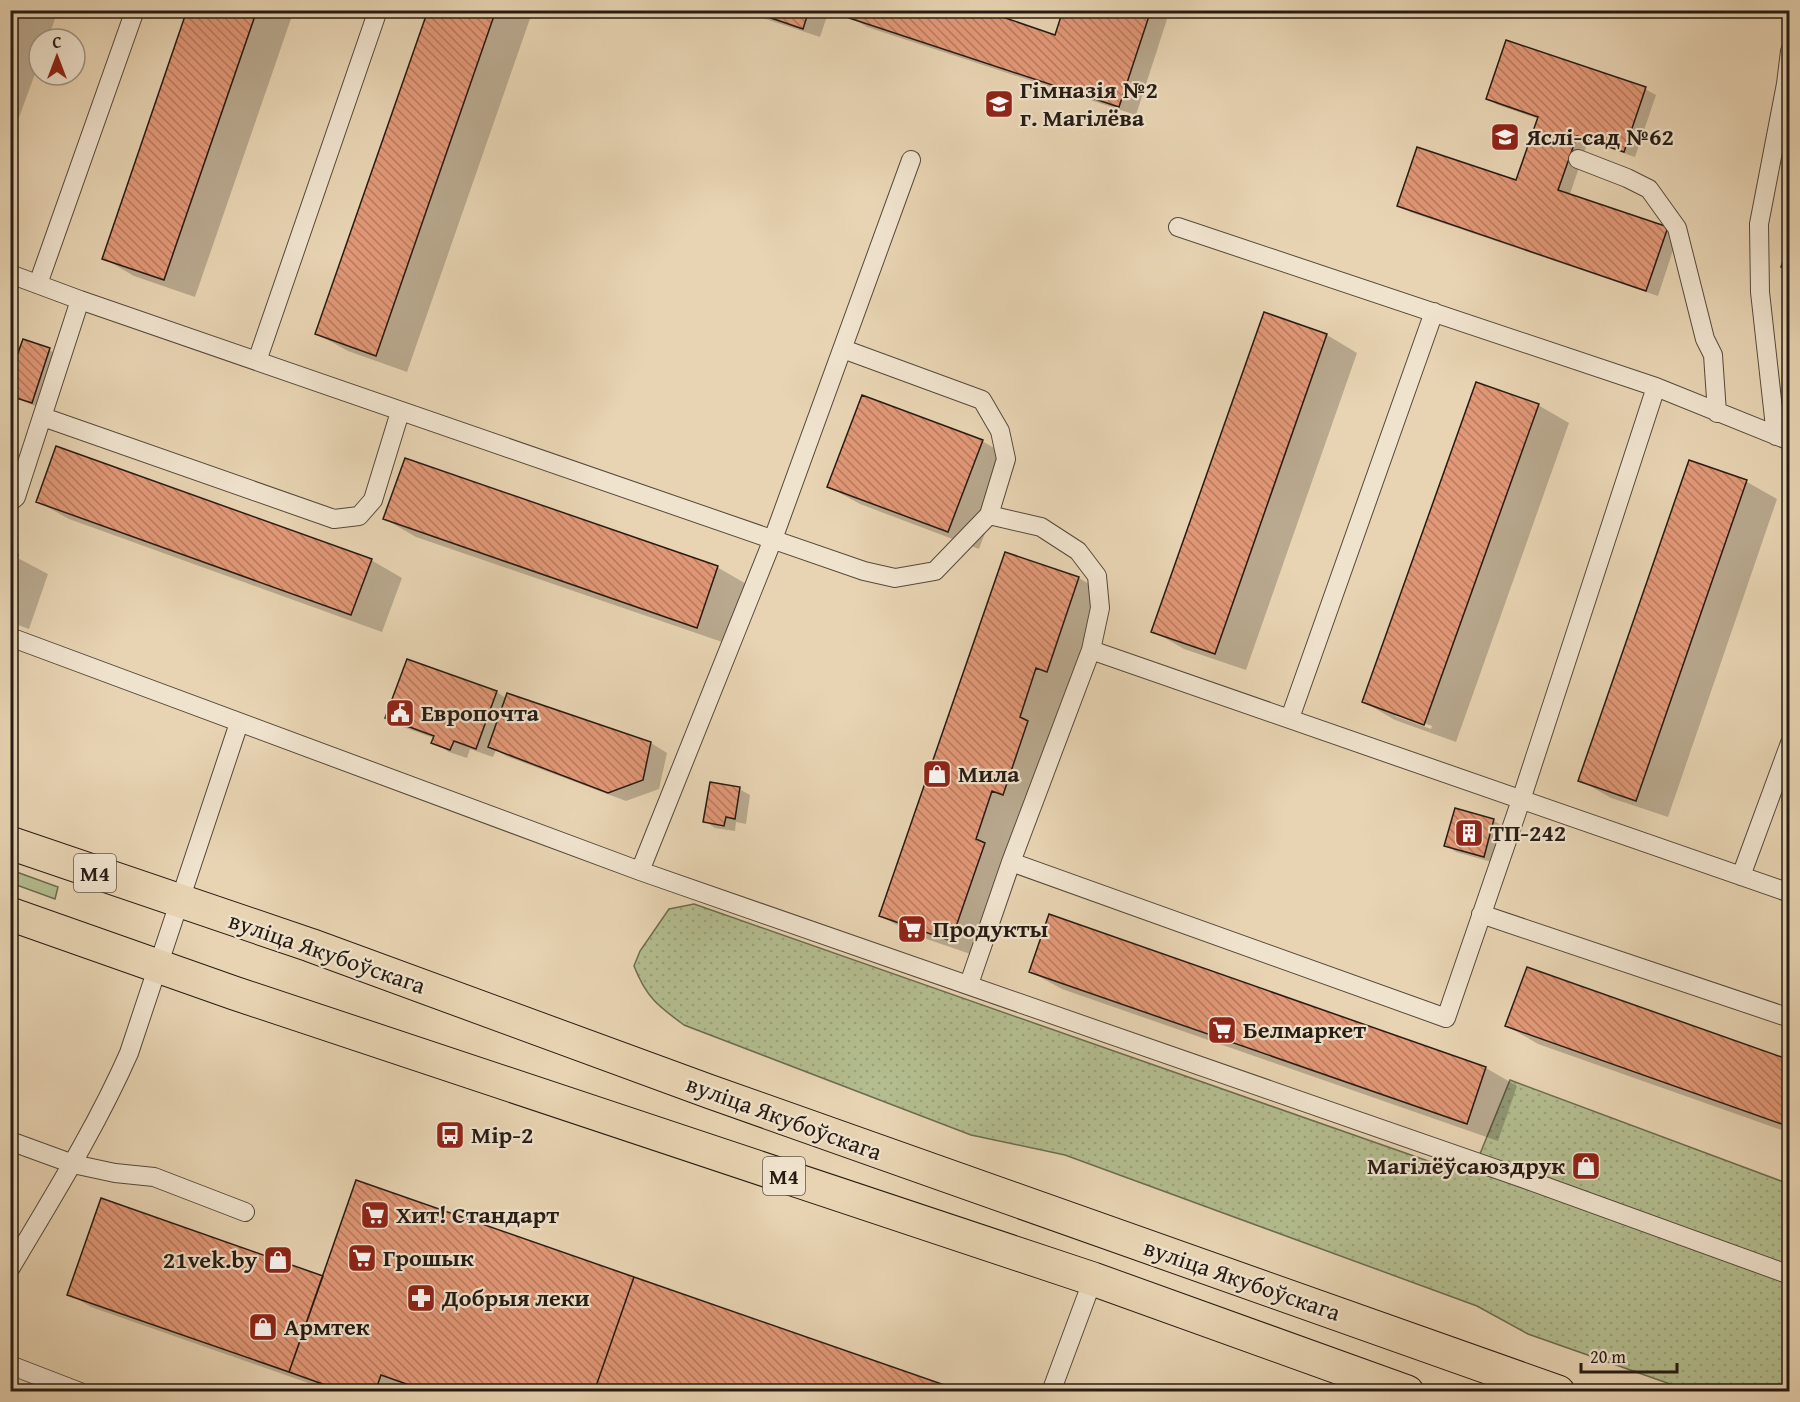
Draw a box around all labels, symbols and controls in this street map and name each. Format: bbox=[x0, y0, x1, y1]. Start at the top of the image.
north arrow bbox=[27, 27, 87, 87]
text: С bbox=[52, 30, 62, 54]
place label: Гімназія №2 г. Магілёва bbox=[1020, 72, 1158, 135]
school or university icon: Гімназія №2 г. Магілёва bbox=[983, 88, 1015, 120]
place label: Яслі-сад №62 bbox=[1525, 119, 1674, 154]
school or university icon: Яслі-сад №62 bbox=[1489, 121, 1521, 153]
place label: Европочта bbox=[421, 695, 540, 730]
public building icon: Европочта bbox=[384, 697, 416, 729]
place label: Мила bbox=[958, 756, 1020, 791]
shop icon: Мила bbox=[921, 758, 953, 790]
place label: ТП-242 bbox=[1490, 815, 1566, 850]
building icon: ТП-242 bbox=[1453, 817, 1485, 849]
road number: М4 bbox=[74, 854, 116, 892]
street label: вуліца Якубоўскага bbox=[224, 902, 431, 1003]
place label: Продукты bbox=[933, 911, 1049, 946]
supermarket icon: Продукты bbox=[896, 913, 928, 945]
place label: Белмаркет bbox=[1243, 1012, 1366, 1047]
supermarket icon: Белмаркет bbox=[1206, 1014, 1238, 1046]
street label: вуліца Якубоўскага bbox=[681, 1066, 888, 1169]
place label: Мір-2 bbox=[471, 1117, 533, 1152]
bus stop icon: Мір-2 bbox=[434, 1119, 466, 1151]
place label: Магілёўсаюздрук bbox=[1367, 1148, 1565, 1183]
shop icon: Магілёўсаюздрук bbox=[1570, 1150, 1602, 1182]
road number: М4 bbox=[763, 1157, 805, 1195]
place label: Хит! Стандарт bbox=[396, 1197, 559, 1232]
supermarket icon: Хит! Стандарт bbox=[359, 1199, 391, 1231]
street label: вуліца Якубоўскага bbox=[1139, 1229, 1346, 1330]
place label: Грошык bbox=[383, 1240, 474, 1275]
place label: 21vek.by bbox=[163, 1242, 258, 1277]
supermarket icon: Грошык bbox=[346, 1242, 378, 1274]
shop icon: 21vek.by bbox=[262, 1244, 294, 1276]
place label: Добрыя леки bbox=[441, 1280, 590, 1315]
pharmacy icon: Добрыя леки bbox=[405, 1282, 437, 1314]
place label: Армтек bbox=[284, 1309, 370, 1344]
shop icon: Армтек bbox=[247, 1311, 279, 1343]
scale bar bbox=[1581, 1336, 1677, 1374]
text: 20 m bbox=[1590, 1343, 1626, 1370]

